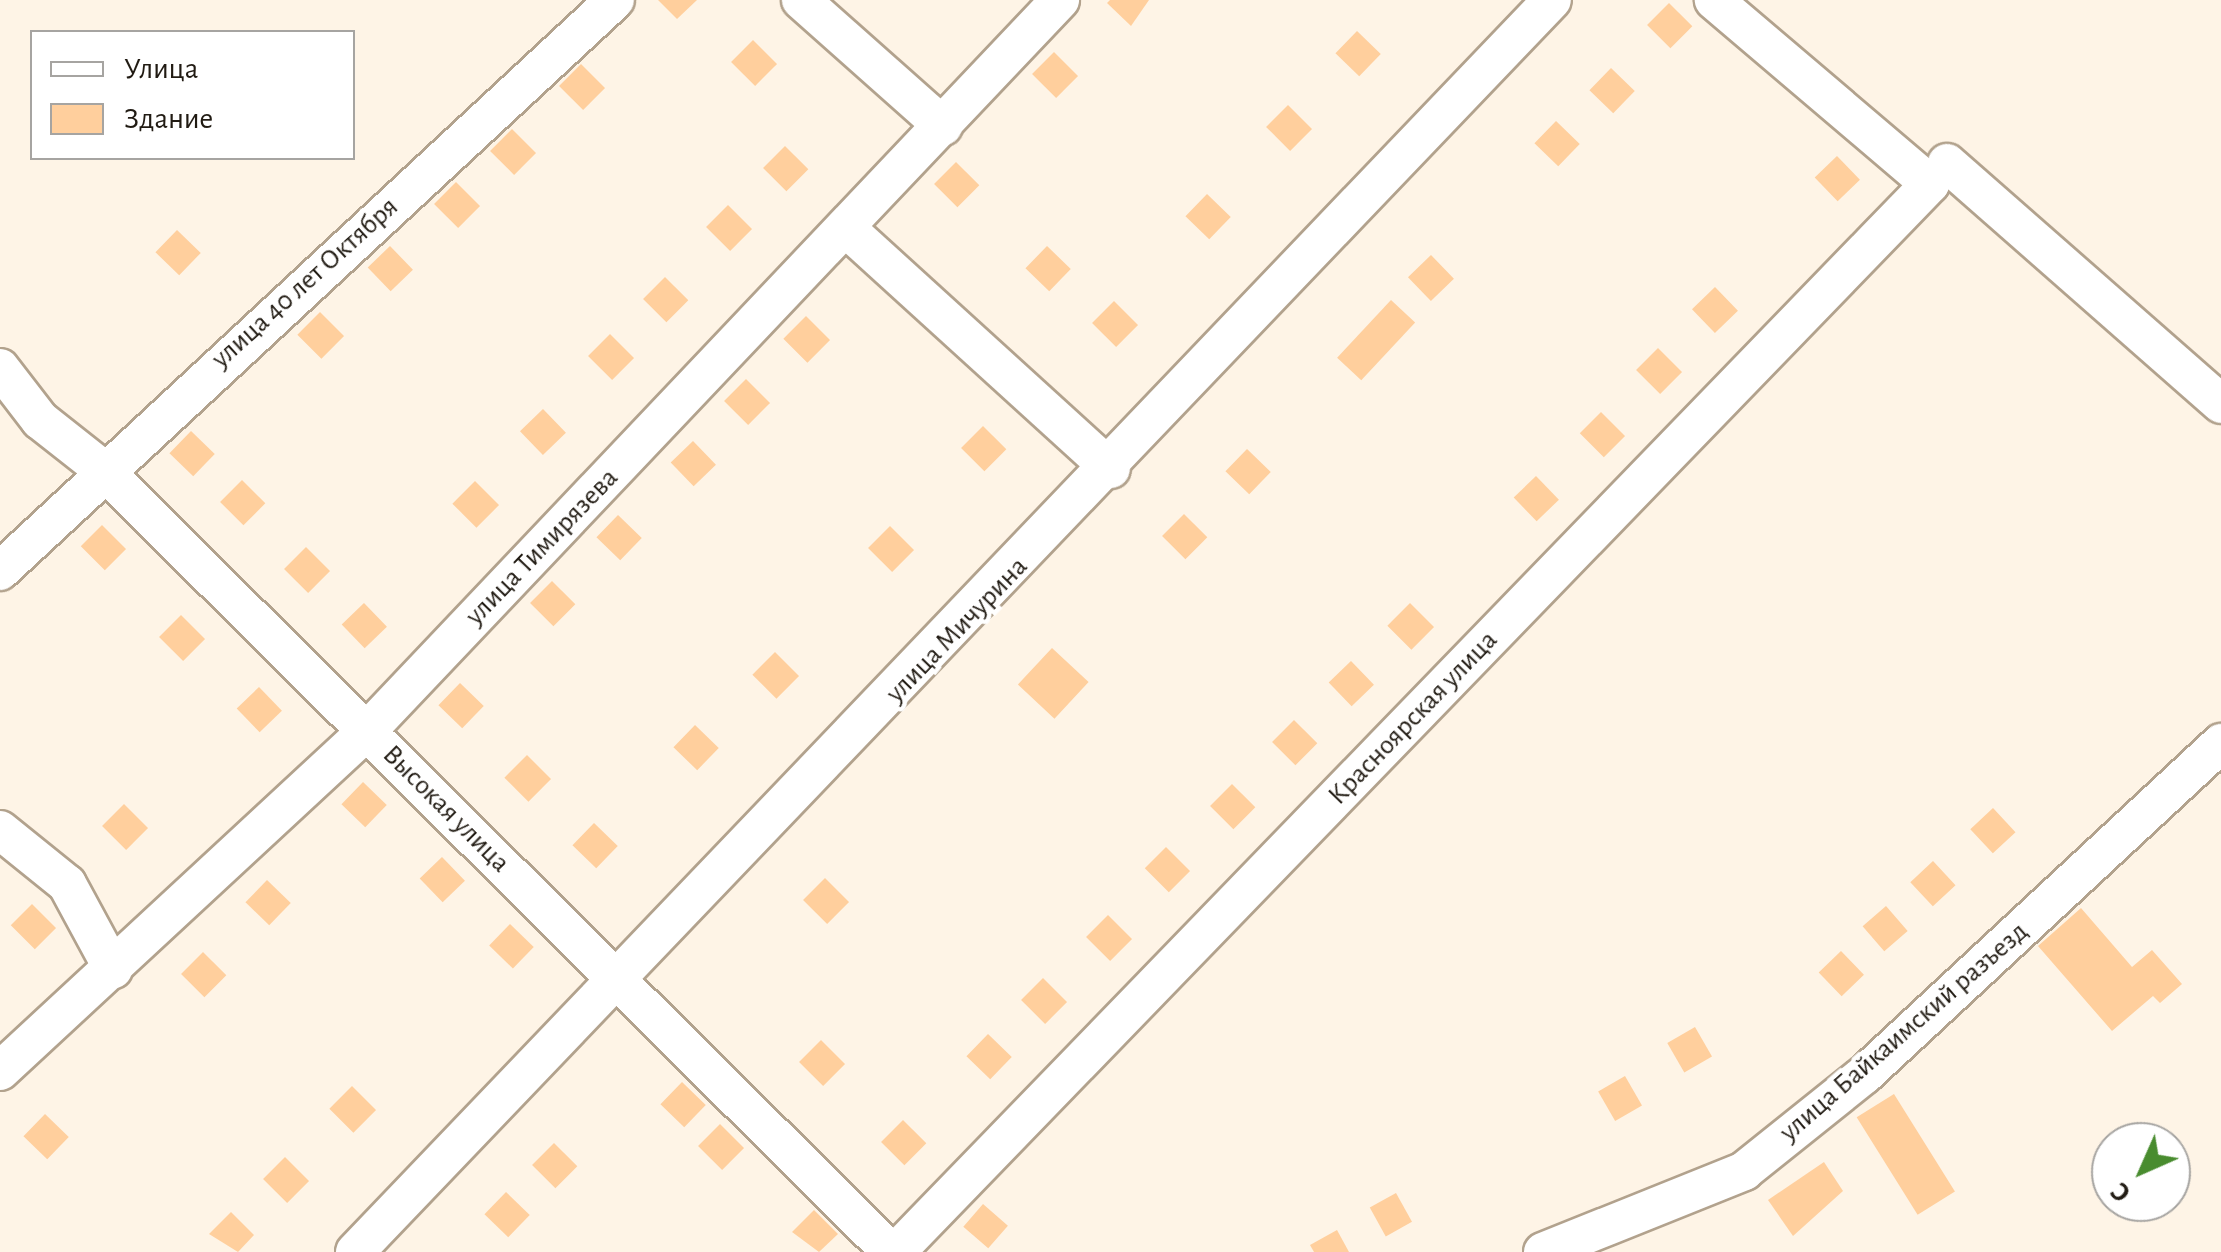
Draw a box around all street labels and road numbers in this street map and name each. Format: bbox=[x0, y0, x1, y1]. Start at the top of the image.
street label: улица 40 лет Октября bbox=[205, 190, 405, 376]
street label: улица Тимирязева bbox=[459, 461, 625, 633]
street label: улица Мичурина bbox=[879, 550, 1035, 710]
street label: Красноярская улица bbox=[1321, 624, 1505, 812]
street label: Высокая улица bbox=[375, 738, 517, 880]
street label: улица Байкаимский разъезд bbox=[1773, 915, 2035, 1149]

